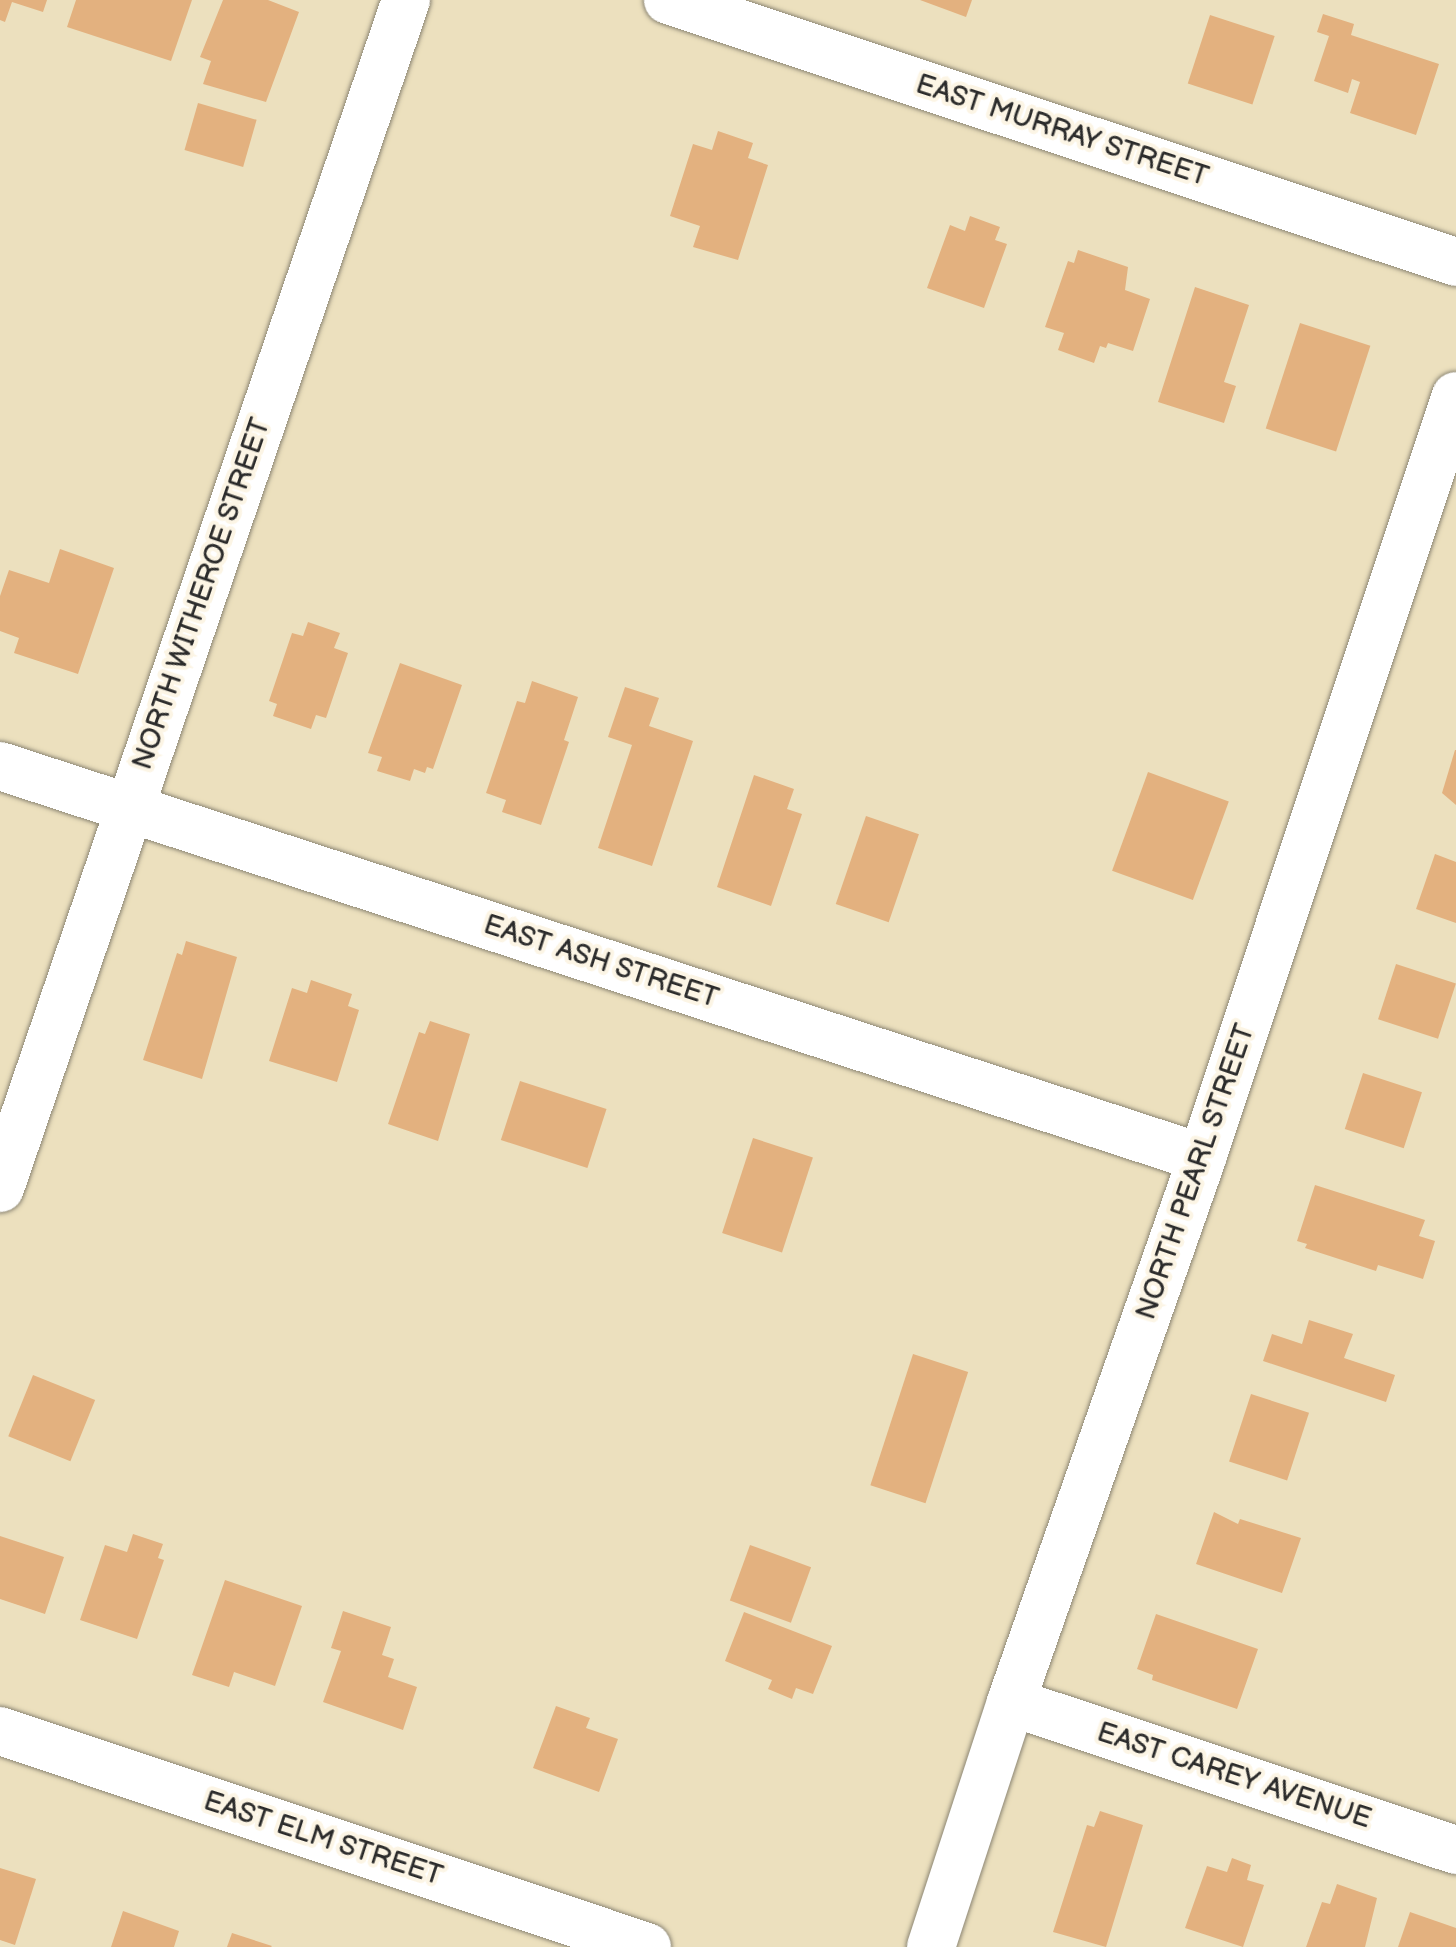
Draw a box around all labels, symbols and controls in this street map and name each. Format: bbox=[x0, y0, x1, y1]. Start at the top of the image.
street label: EAST MURRAY STREET bbox=[911, 68, 1213, 194]
street label: NORTH WITHEROE STREET bbox=[126, 413, 278, 775]
street label: EAST ASH STREET bbox=[479, 908, 723, 1016]
street label: NORTH PEARL STREET bbox=[1130, 1020, 1262, 1324]
street label: EAST CAREY AVENUE bbox=[1093, 1716, 1375, 1836]
street label: EAST ELM STREET bbox=[199, 1784, 447, 1894]

